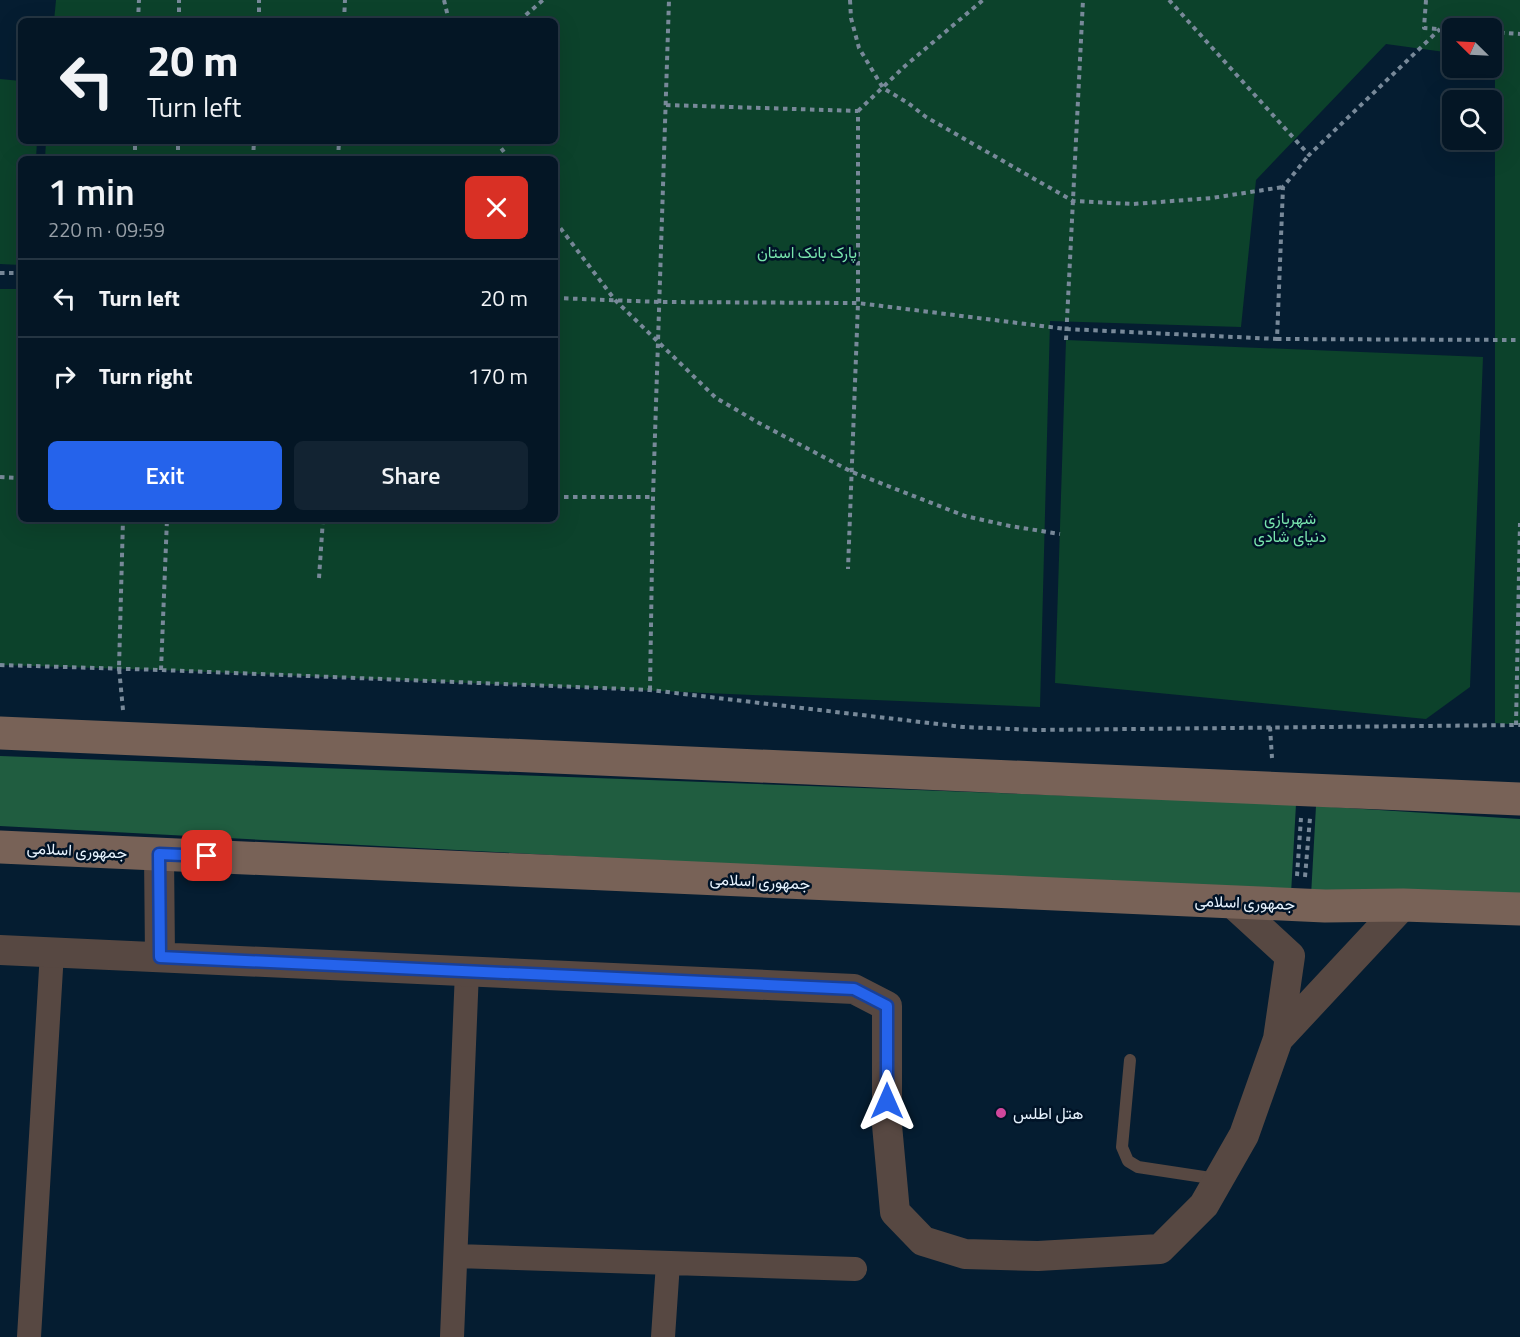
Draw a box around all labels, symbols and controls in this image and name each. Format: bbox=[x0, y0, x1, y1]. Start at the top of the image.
north arrow bbox=[1442, 18, 1502, 78]
map controls bbox=[1442, 18, 1502, 150]
text: 20 m bbox=[147, 28, 239, 92]
icon: left bbox=[48, 42, 126, 120]
text: Turn left bbox=[147, 86, 241, 127]
button: search bbox=[1442, 90, 1502, 150]
text: 1 min bbox=[48, 164, 135, 219]
button: close bbox=[465, 176, 528, 239]
text: 220 m · 09:59 bbox=[48, 214, 165, 245]
park label: پارک بانک استان bbox=[757, 240, 857, 264]
text: Turn left bbox=[99, 281, 180, 315]
text: 20 m bbox=[480, 281, 528, 315]
icon: left bbox=[48, 282, 81, 315]
text: Turn right bbox=[99, 359, 193, 393]
text: 170 m bbox=[468, 359, 528, 393]
icon: right bbox=[48, 360, 81, 393]
button: Exit bbox=[48, 441, 282, 510]
button: Share bbox=[294, 441, 528, 510]
park label: شهربازی دنیای شادی bbox=[1254, 506, 1326, 548]
pin bbox=[181, 830, 232, 881]
street label: جمهوری اسلامی bbox=[26, 835, 128, 865]
icon: arrive bbox=[190, 839, 223, 872]
street label: جمهوری اسلامی bbox=[709, 866, 811, 896]
street label: جمهوری اسلامی bbox=[1194, 888, 1296, 916]
position arrow bbox=[855, 1069, 919, 1133]
place label: هتل اطلس bbox=[1013, 1101, 1084, 1125]
marker: هتل اطلس bbox=[994, 1106, 1008, 1120]

